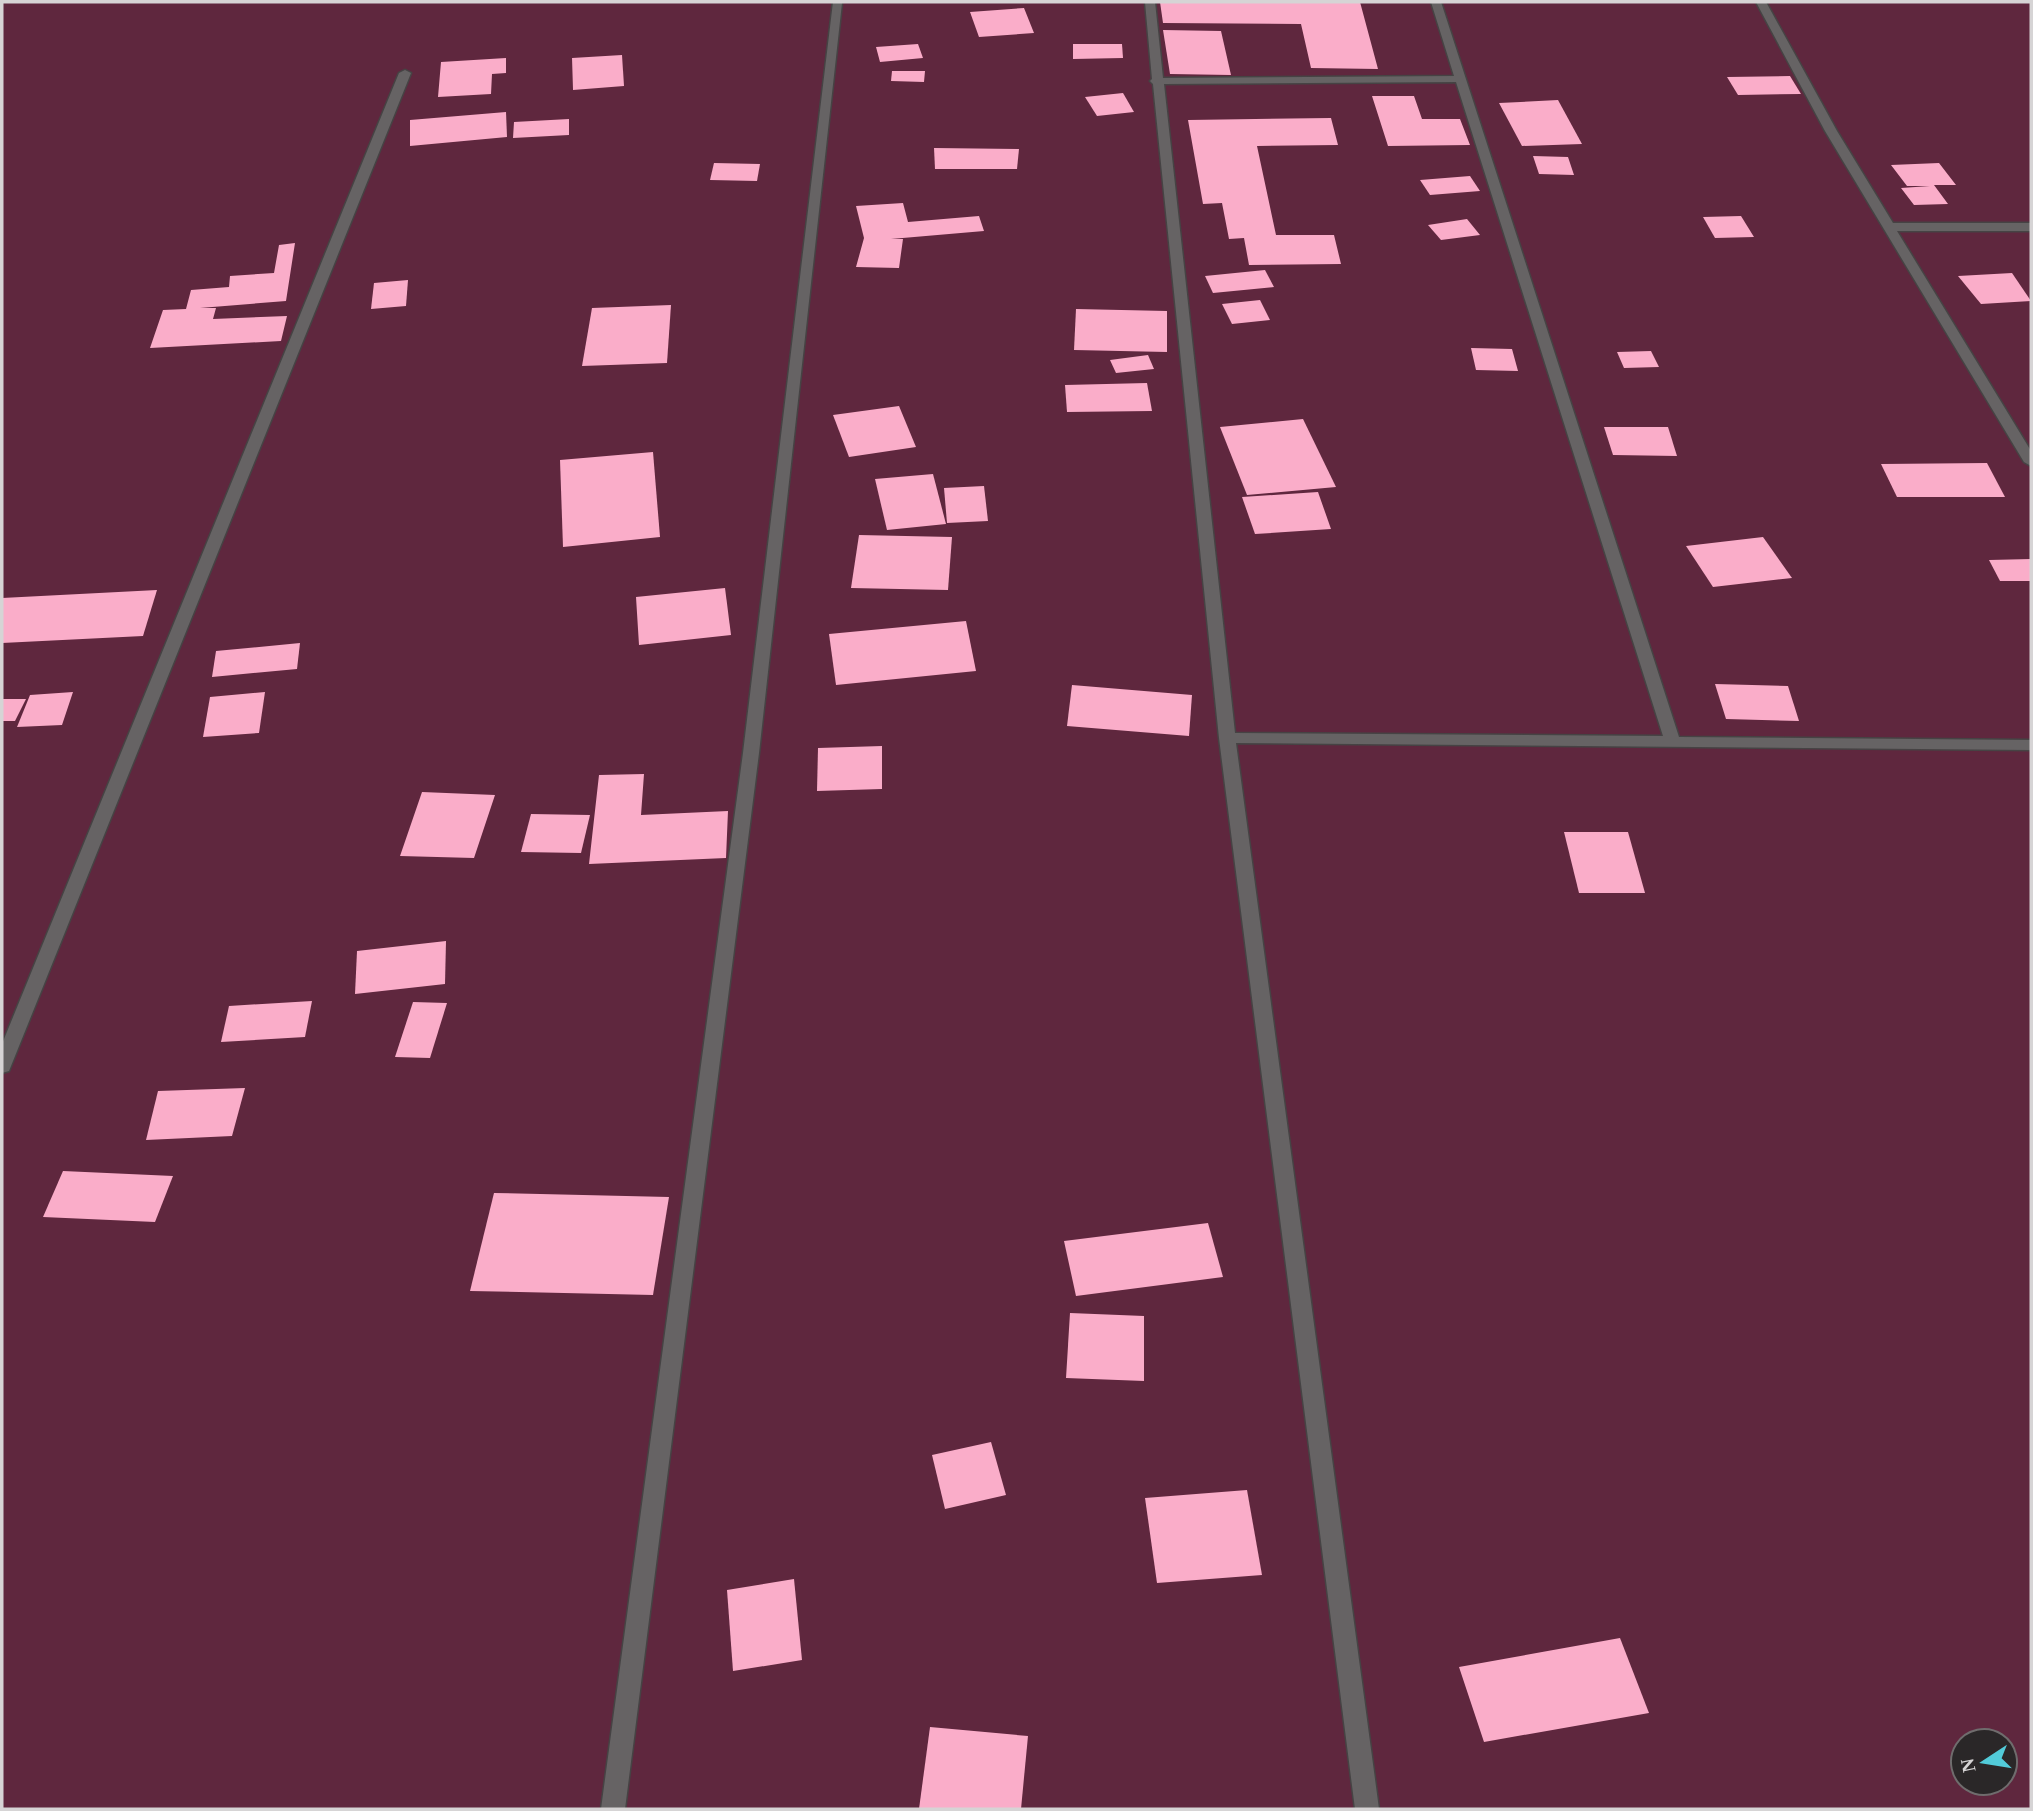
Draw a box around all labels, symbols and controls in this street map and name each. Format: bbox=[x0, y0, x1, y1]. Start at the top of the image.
north arrow bbox=[1949, 1727, 2019, 1797]
text: N bbox=[1956, 1756, 1980, 1774]

